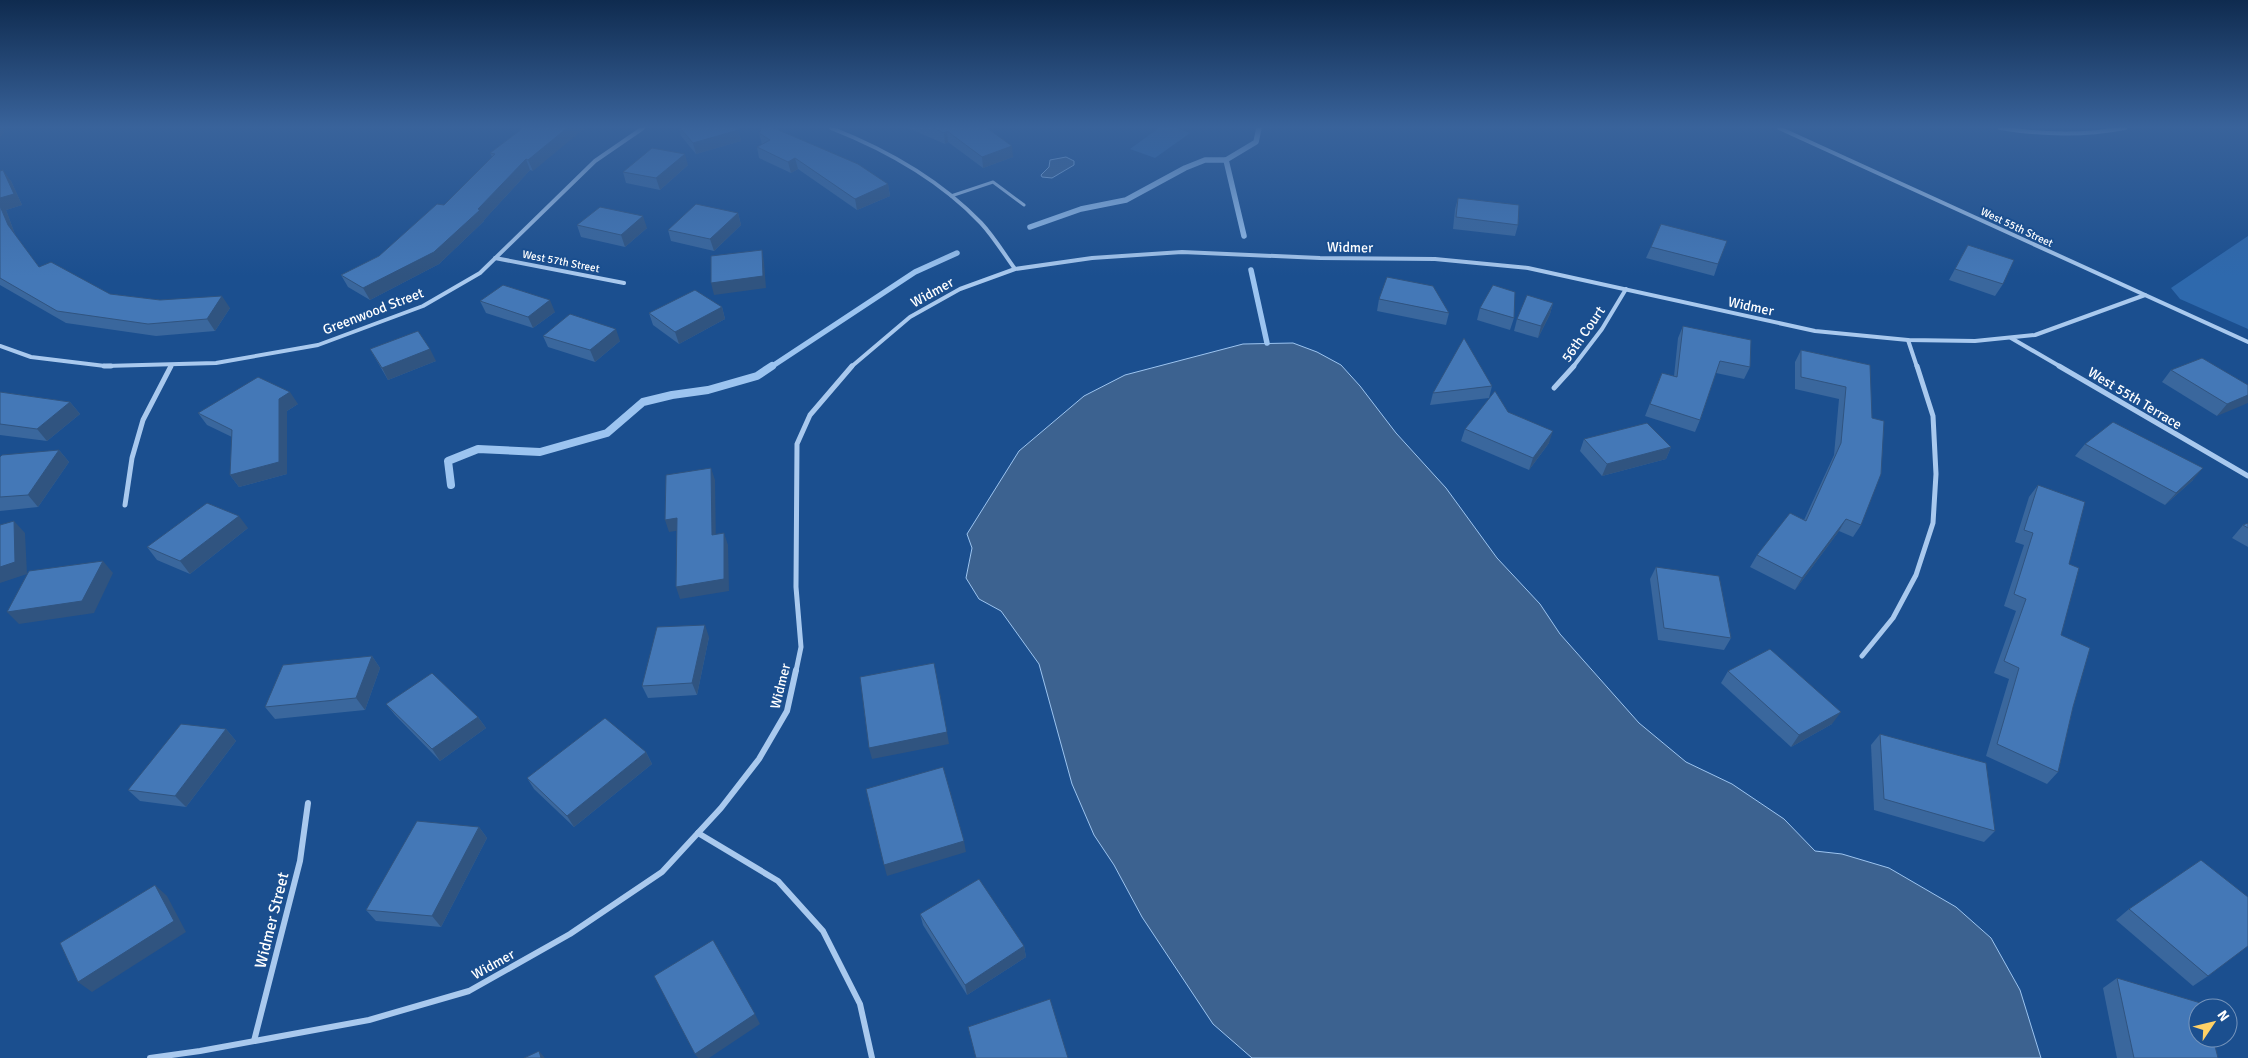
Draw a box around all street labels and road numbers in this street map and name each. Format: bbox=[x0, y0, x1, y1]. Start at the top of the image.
street label: West 55th Street bbox=[1979, 205, 2055, 250]
street label: Widmer bbox=[1327, 239, 1374, 256]
street label: West 57th Street bbox=[521, 248, 601, 275]
street label: Widmer bbox=[908, 273, 957, 311]
street label: Greenwood Street bbox=[320, 284, 426, 339]
street label: Widmer bbox=[1726, 293, 1776, 320]
street label: 56th Court bbox=[1558, 303, 1609, 366]
street label: West 55th Terrace bbox=[2085, 364, 2185, 433]
street label: Widmer bbox=[767, 661, 795, 711]
street label: Widmer Street bbox=[250, 870, 294, 970]
street label: Widmer bbox=[469, 945, 518, 983]

